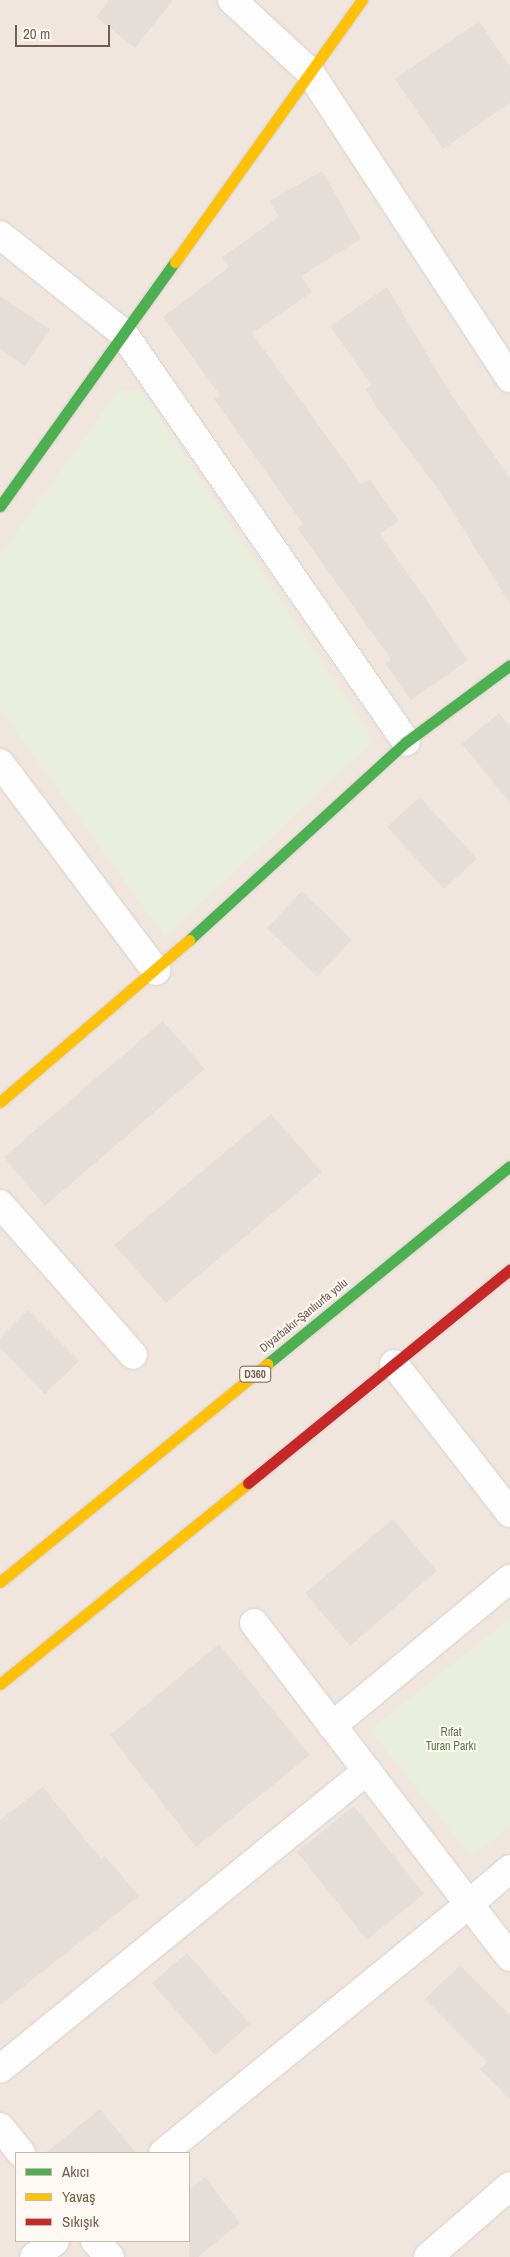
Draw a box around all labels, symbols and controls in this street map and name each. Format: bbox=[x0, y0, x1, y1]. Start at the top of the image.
scale bar bbox=[18, 15, 112, 47]
text: 20 m bbox=[23, 23, 50, 44]
street label: Diyarbakır-Şanlıurfa yolu bbox=[257, 1276, 351, 1356]
road number: D360 bbox=[239, 1366, 271, 1382]
park label: Rıfat Turan Parkı bbox=[426, 1726, 476, 1754]
legend bbox=[15, 2152, 190, 2242]
text: Akıcı bbox=[62, 2161, 89, 2182]
text: Yavaş bbox=[62, 2186, 95, 2207]
text: Sıkışık bbox=[62, 2211, 99, 2232]

